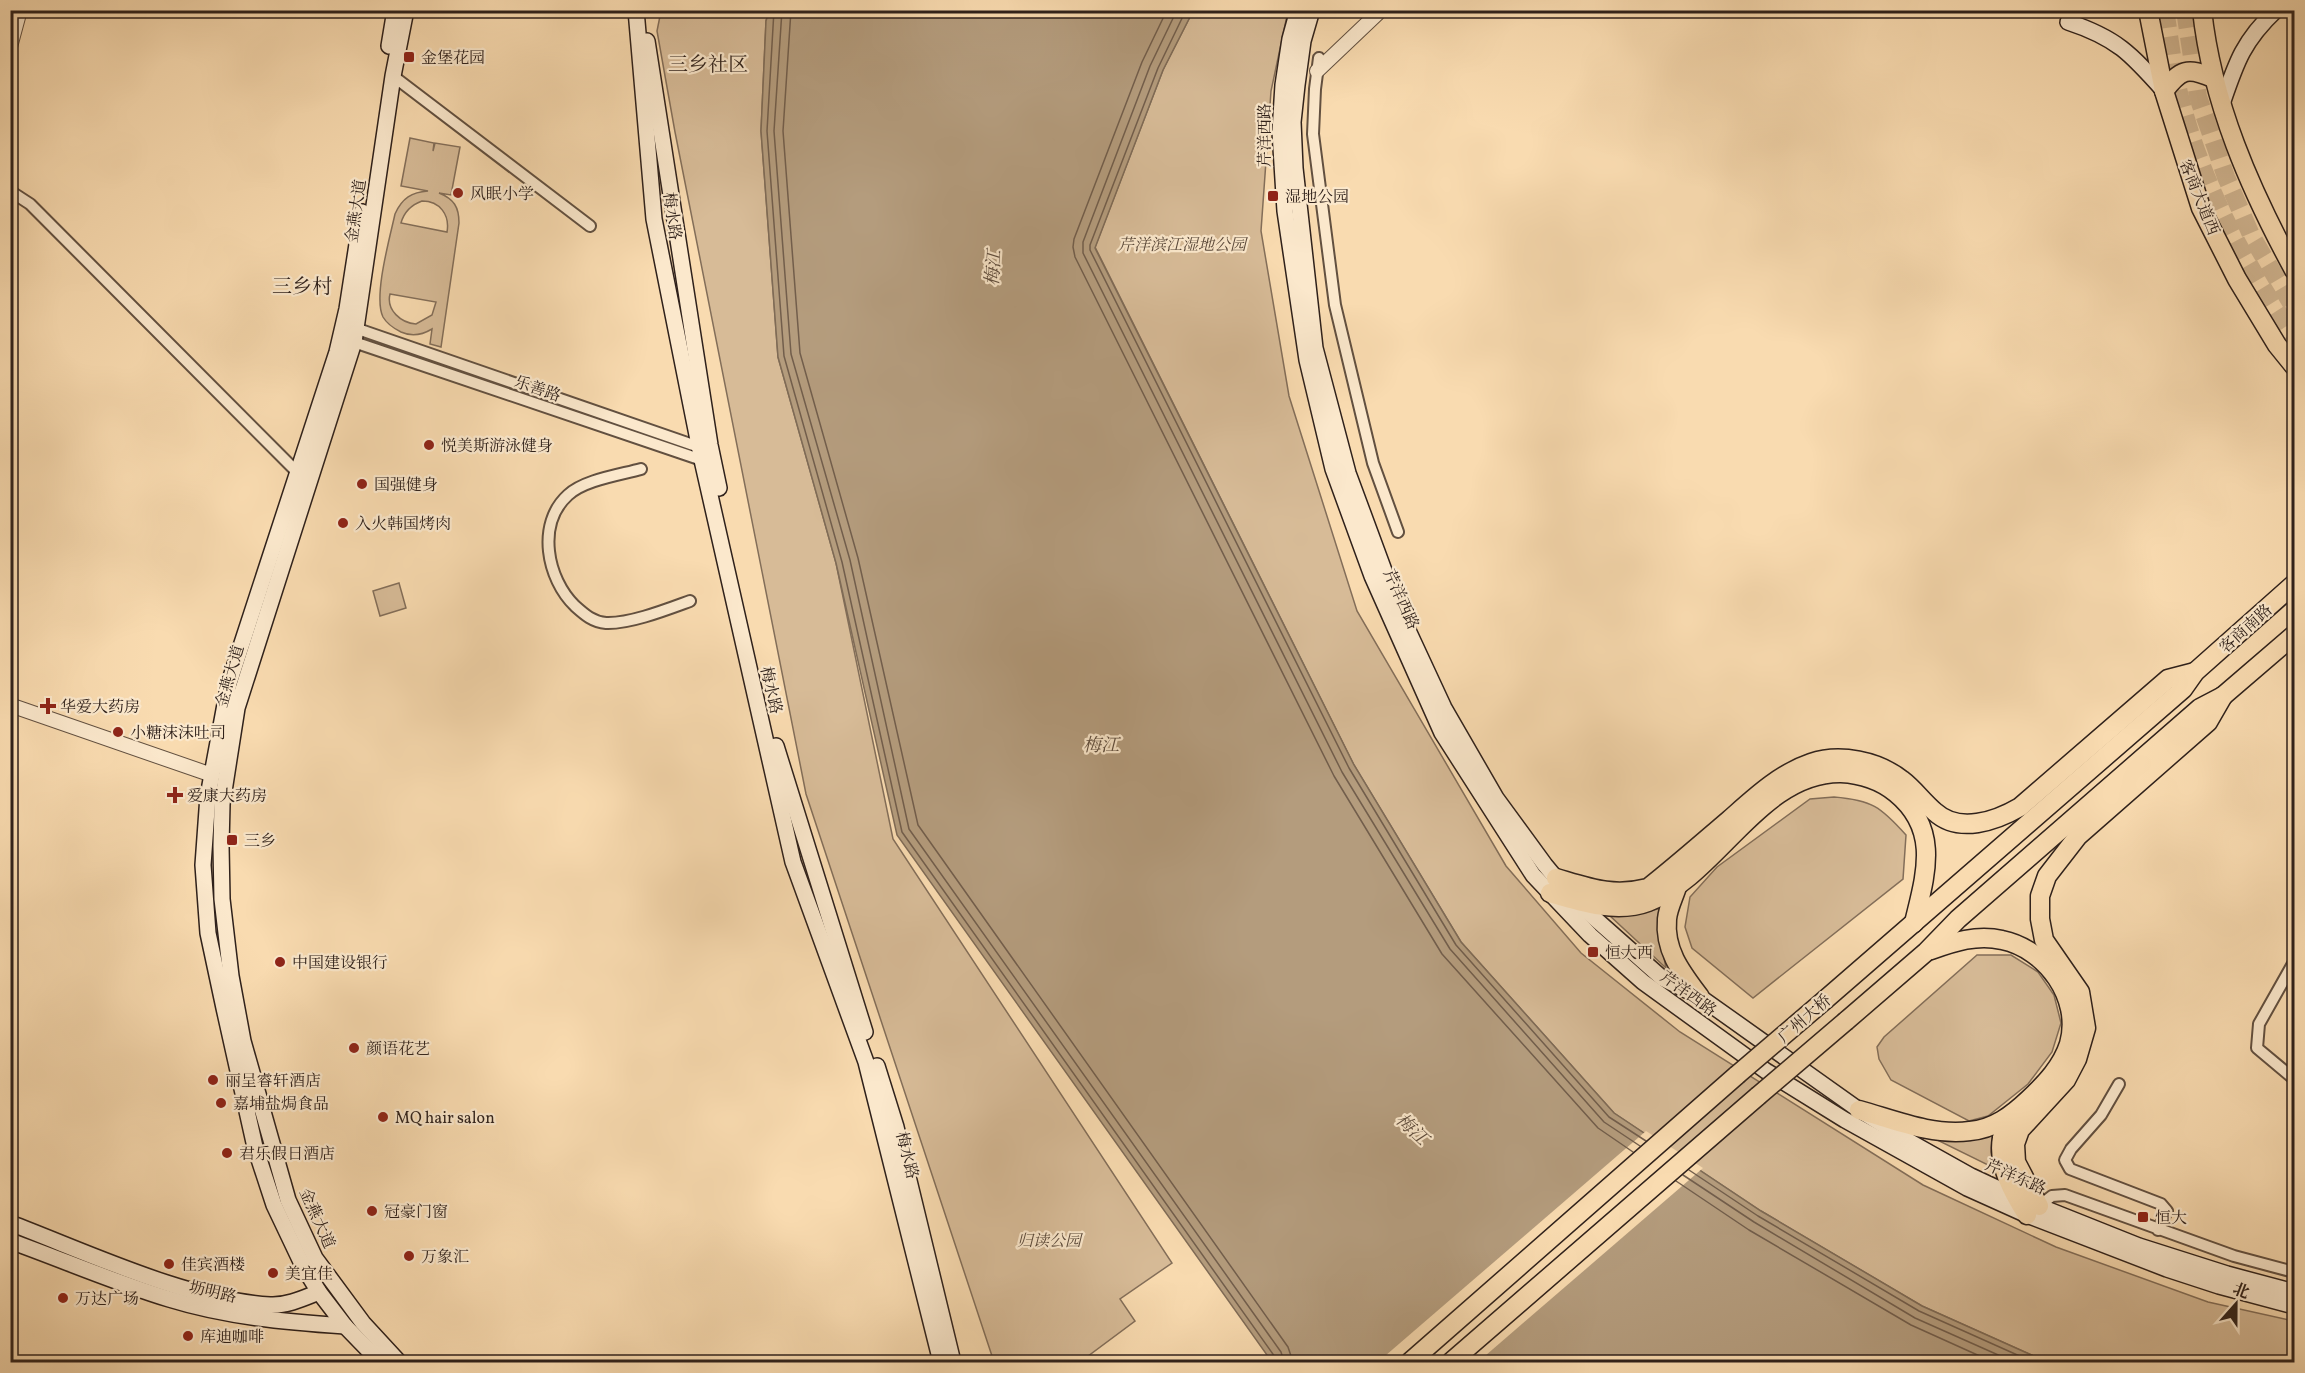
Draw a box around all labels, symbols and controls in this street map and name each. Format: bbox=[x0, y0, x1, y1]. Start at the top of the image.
place label: 金堡花园 bbox=[421, 48, 485, 70]
marker: 金堡花园 bbox=[402, 50, 416, 64]
district label: 三乡社区 bbox=[668, 52, 748, 80]
street label: 芹洋西路 bbox=[1255, 103, 1277, 167]
street label: 客商大道西 bbox=[2173, 157, 2223, 239]
street label: 金燕大道 bbox=[342, 178, 372, 245]
place label: 风眠小学 bbox=[470, 184, 534, 206]
marker: 风眠小学 bbox=[451, 186, 465, 200]
place label: 湿地公园 bbox=[1285, 187, 1349, 209]
marker: 湿地公园 bbox=[1266, 189, 1280, 203]
street label: 梅水路 bbox=[657, 191, 685, 242]
park label: 芹洋滨江湿地公园 bbox=[1118, 235, 1249, 257]
water label: 梅江 bbox=[981, 246, 1008, 287]
district label: 三乡村 bbox=[272, 274, 332, 302]
street label: 乐善路 bbox=[511, 372, 564, 408]
place label: 悦美斯游泳健身 bbox=[441, 436, 553, 458]
marker: 悦美斯游泳健身 bbox=[422, 438, 436, 452]
place label: 国强健身 bbox=[374, 475, 438, 497]
marker: 国强健身 bbox=[355, 477, 369, 491]
place label: 入火韩国烤肉 bbox=[355, 514, 451, 536]
marker: 入火韩国烤肉 bbox=[336, 516, 350, 530]
street label: 芹洋西路 bbox=[1377, 566, 1423, 634]
street label: 客商南路 bbox=[2215, 600, 2277, 659]
street label: 金燕大道 bbox=[212, 643, 250, 710]
street label: 梅水路 bbox=[754, 665, 786, 716]
place label: 华爱大药房 bbox=[60, 697, 140, 719]
marker: 华爱大药房 bbox=[41, 699, 55, 713]
place label: 小糖沫沫吐司 bbox=[130, 723, 226, 745]
marker: 小糖沫沫吐司 bbox=[111, 725, 125, 739]
water label: 梅江 bbox=[1083, 734, 1122, 759]
place label: 爱康大药房 bbox=[187, 786, 267, 808]
marker: 爱康大药房 bbox=[168, 788, 182, 802]
place label: 三乡 bbox=[244, 831, 276, 853]
marker: 三乡 bbox=[225, 833, 239, 847]
place label: 恒大西 bbox=[1605, 943, 1653, 965]
marker: 恒大西 bbox=[1586, 945, 1600, 959]
place label: 中国建设银行 bbox=[292, 953, 388, 975]
marker: 中国建设银行 bbox=[273, 955, 287, 969]
street label: 芹洋西路 bbox=[1655, 967, 1720, 1022]
street label: 广州大桥 bbox=[1774, 990, 1837, 1049]
place label: 颜语花艺 bbox=[366, 1039, 430, 1061]
marker: 颜语花艺 bbox=[347, 1041, 361, 1055]
place label: 丽呈睿轩酒店 bbox=[225, 1071, 321, 1093]
marker: 丽呈睿轩酒店 bbox=[206, 1073, 220, 1087]
place label: 嘉埔盐焗食品 bbox=[233, 1094, 329, 1116]
marker: 嘉埔盐焗食品 bbox=[214, 1096, 228, 1110]
place label: MQ hair salon bbox=[395, 1108, 495, 1130]
water label: 梅江 bbox=[1389, 1109, 1435, 1154]
marker: MQ hair salon bbox=[376, 1110, 390, 1124]
street label: 梅水路 bbox=[890, 1130, 923, 1181]
place label: 君乐假日酒店 bbox=[239, 1144, 335, 1166]
marker: 君乐假日酒店 bbox=[220, 1146, 234, 1160]
street label: 芹洋东路 bbox=[1981, 1155, 2049, 1201]
street label: 金燕大道 bbox=[293, 1185, 339, 1253]
place label: 冠豪门窗 bbox=[384, 1202, 448, 1224]
marker: 冠豪门窗 bbox=[365, 1204, 379, 1218]
place label: 恒大 bbox=[2155, 1208, 2187, 1230]
marker: 恒大 bbox=[2136, 1210, 2150, 1224]
park label: 归读公园 bbox=[1017, 1231, 1084, 1253]
place label: 万象汇 bbox=[421, 1247, 469, 1269]
marker: 万象汇 bbox=[402, 1249, 416, 1263]
place label: 佳宾酒楼 bbox=[181, 1255, 245, 1277]
marker: 佳宾酒楼 bbox=[162, 1257, 176, 1271]
place label: 美宜佳 bbox=[285, 1264, 333, 1286]
marker: 美宜佳 bbox=[266, 1266, 280, 1280]
north arrow bbox=[2206, 1274, 2266, 1334]
street label: 坜明路 bbox=[187, 1277, 238, 1309]
text: 北 bbox=[2229, 1279, 2252, 1305]
place label: 万达广场 bbox=[75, 1289, 139, 1311]
marker: 万达广场 bbox=[56, 1291, 70, 1305]
place label: 库迪咖啡 bbox=[200, 1327, 264, 1349]
marker: 库迪咖啡 bbox=[181, 1329, 195, 1343]

